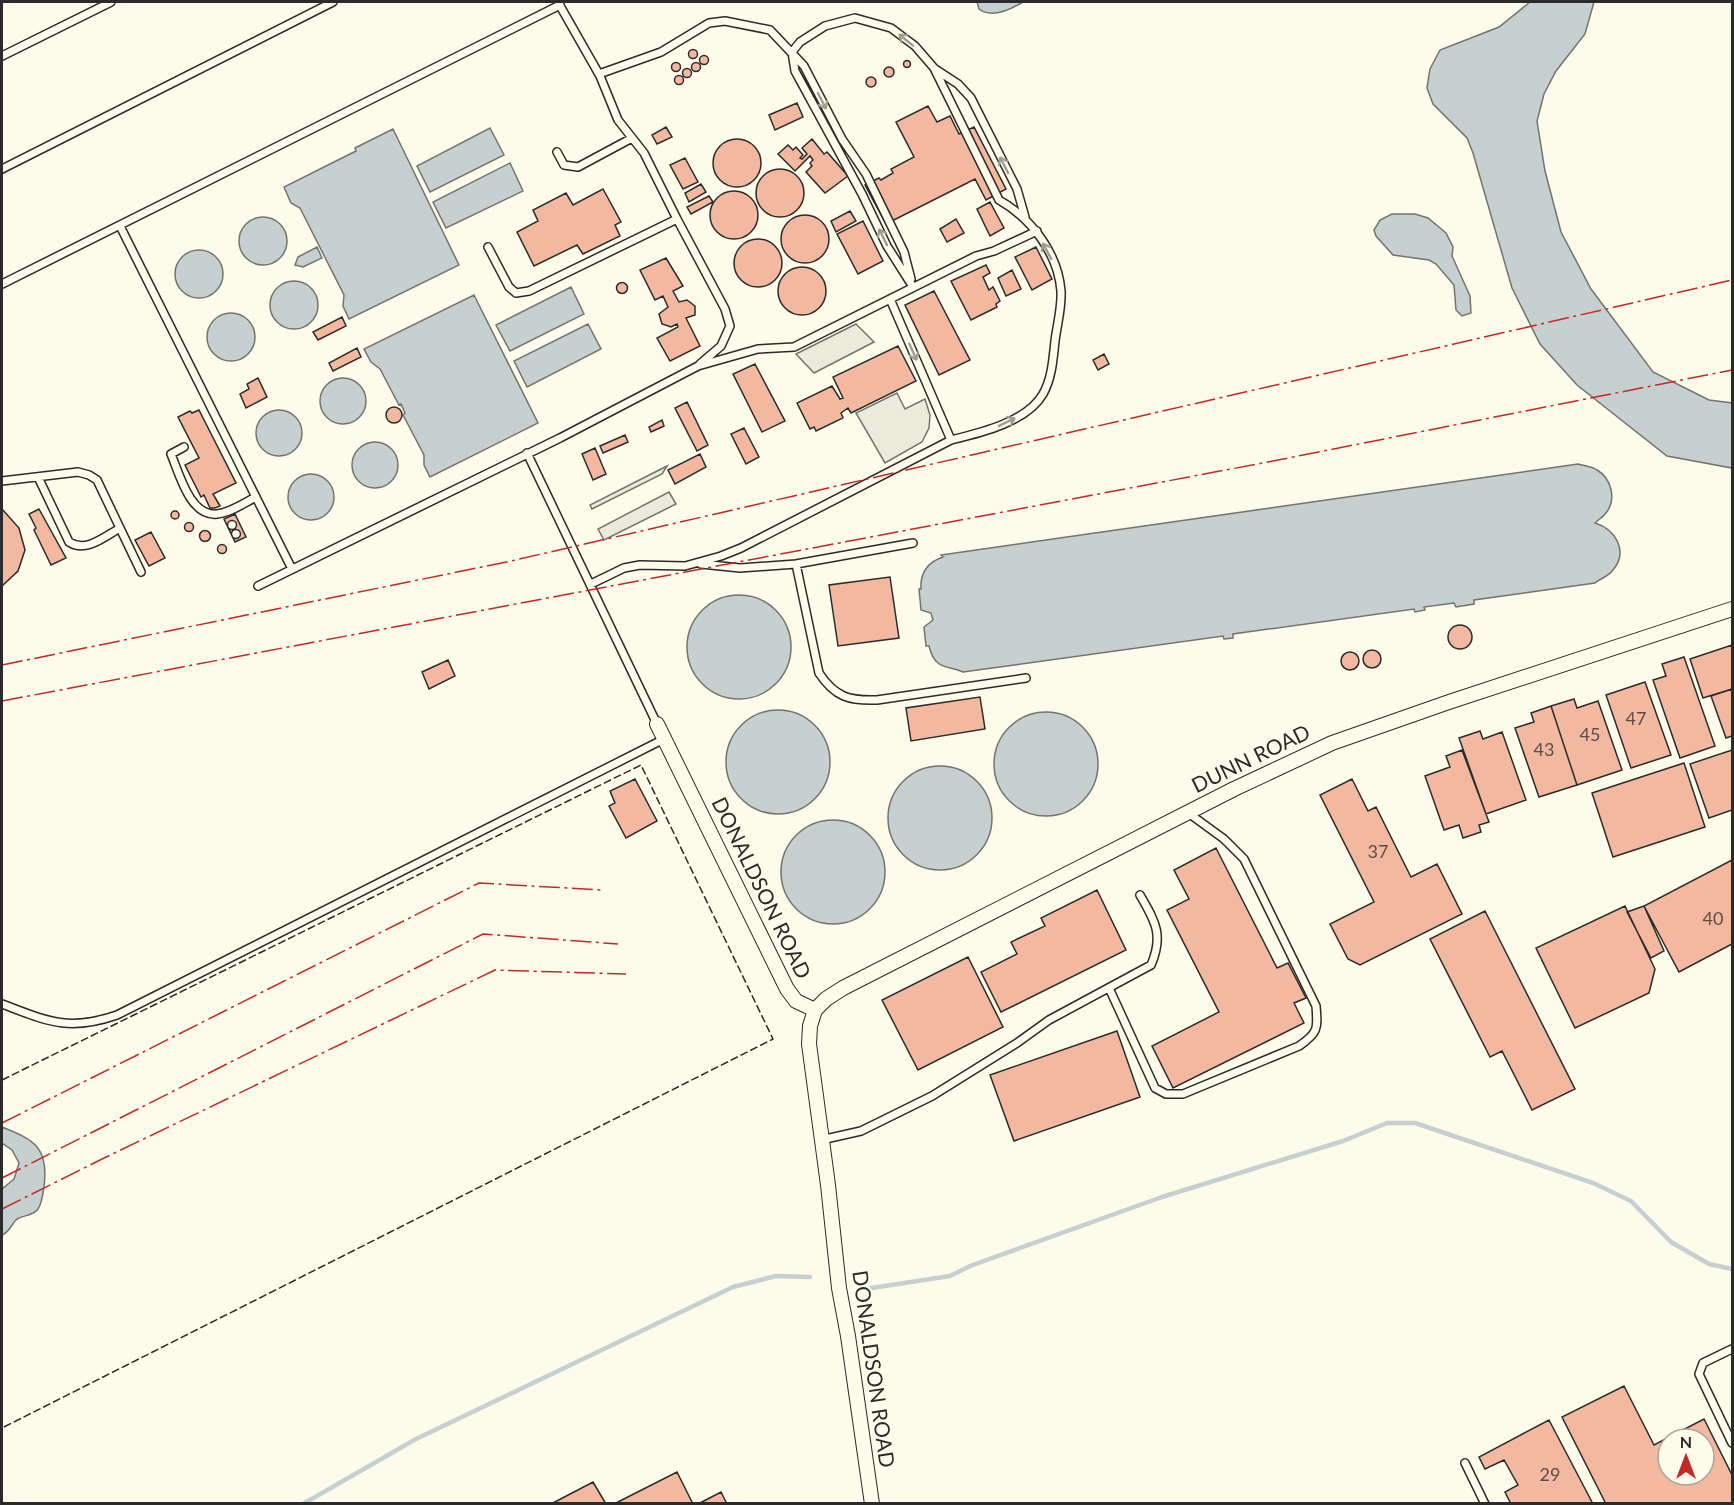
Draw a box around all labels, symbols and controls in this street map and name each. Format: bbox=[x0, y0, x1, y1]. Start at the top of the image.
one-way arrow bbox=[899, 33, 915, 46]
one-way arrow bbox=[817, 92, 829, 110]
one-way arrow bbox=[998, 157, 1010, 175]
one-way arrow bbox=[876, 229, 888, 247]
one-way arrow bbox=[1041, 242, 1052, 260]
one-way arrow bbox=[908, 343, 919, 361]
one-way arrow bbox=[997, 415, 1015, 427]
house number: 47 bbox=[1626, 707, 1646, 729]
street label: DUNN ROAD bbox=[1187, 718, 1314, 797]
house number: 45 bbox=[1580, 723, 1600, 745]
house number: 43 bbox=[1534, 738, 1554, 760]
street label: DONALDSON ROAD bbox=[707, 792, 817, 982]
house number: 37 bbox=[1368, 840, 1388, 862]
house number: 40 bbox=[1703, 907, 1723, 929]
street label: DONALDSON ROAD bbox=[848, 1269, 901, 1469]
north arrow bbox=[1656, 1427, 1716, 1487]
text: N bbox=[1680, 1432, 1692, 1451]
house number: 29 bbox=[1540, 1463, 1560, 1485]

